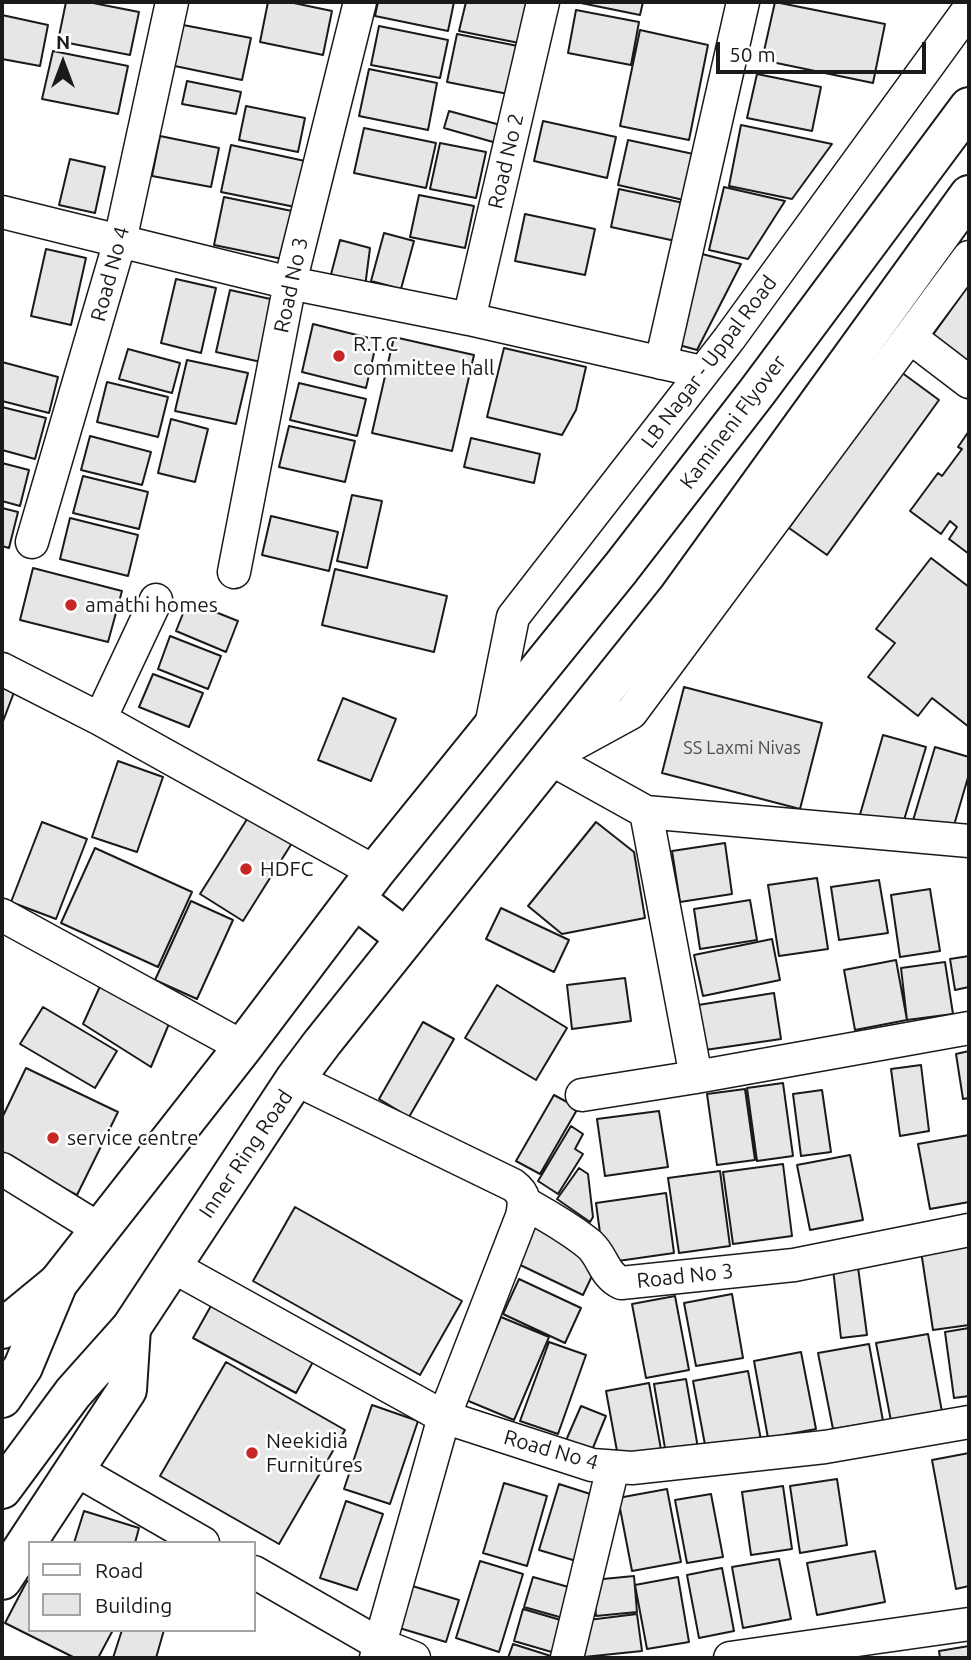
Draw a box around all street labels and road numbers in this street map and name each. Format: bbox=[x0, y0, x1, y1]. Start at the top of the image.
street label: Road No 2 bbox=[483, 111, 529, 211]
street label: Road No 4 bbox=[85, 224, 135, 324]
street label: Road No 3 bbox=[269, 235, 313, 335]
street label: LB Nagar - Uppal Road bbox=[636, 271, 782, 453]
street label: Kamineni Flyover bbox=[675, 350, 791, 494]
street label: Inner Ring Road bbox=[194, 1085, 298, 1223]
street label: Road No 3 bbox=[635, 1258, 735, 1294]
street label: Road No 4 bbox=[501, 1424, 601, 1476]

